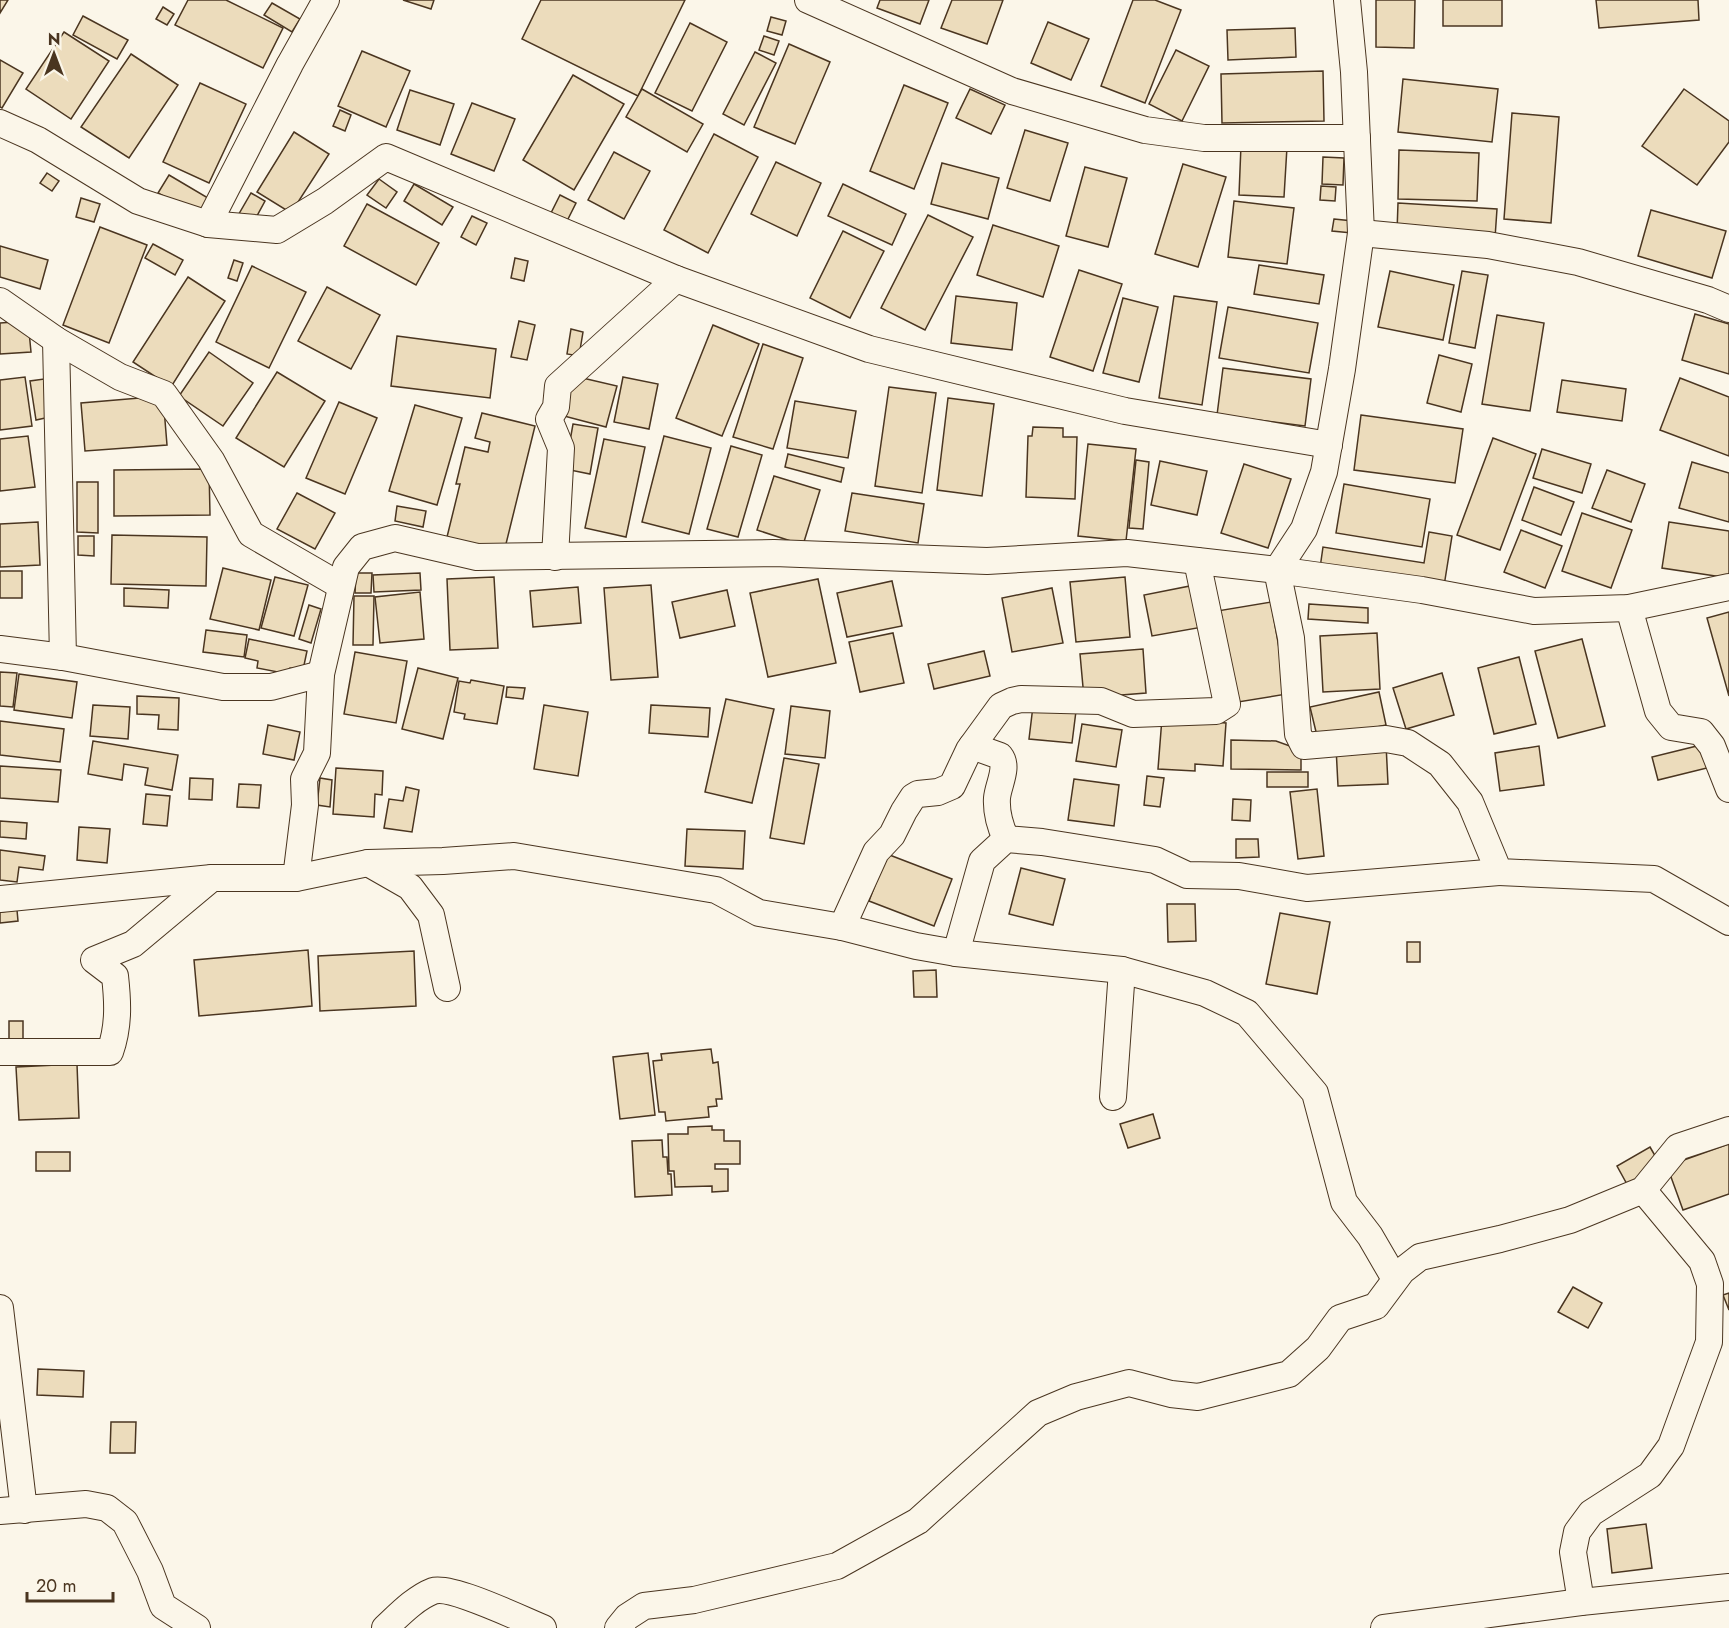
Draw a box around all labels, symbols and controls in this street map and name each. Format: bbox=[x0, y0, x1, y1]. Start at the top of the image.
north arrow bbox=[24, 24, 84, 84]
text: N bbox=[48, 28, 60, 51]
scale bar bbox=[27, 1565, 112, 1603]
text: 20 m bbox=[36, 1573, 76, 1599]

